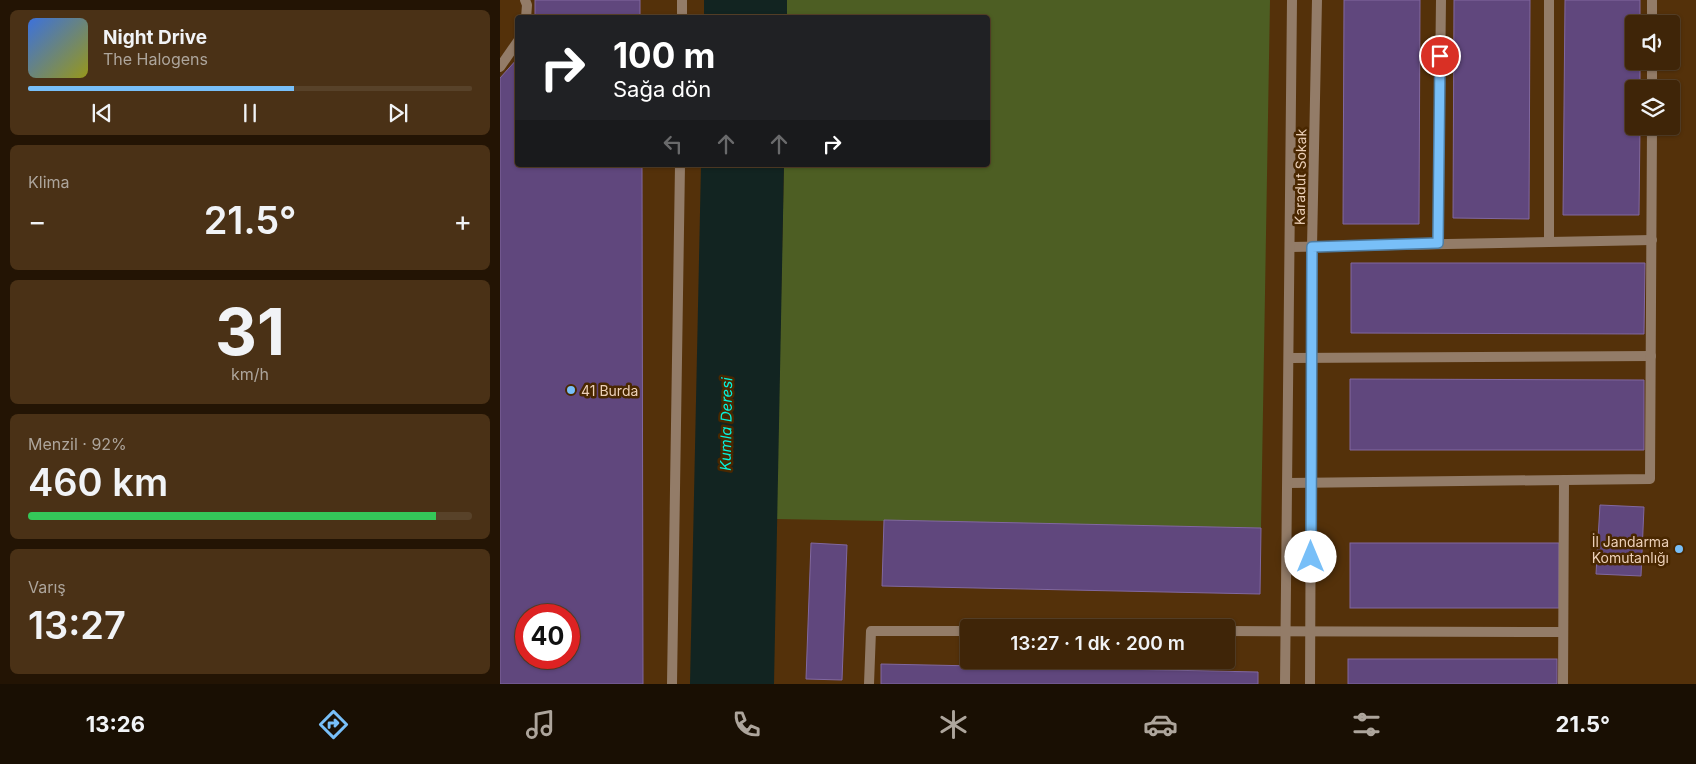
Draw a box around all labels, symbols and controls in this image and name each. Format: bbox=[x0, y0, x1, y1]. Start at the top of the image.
map controls bbox=[1625, 15, 1680, 135]
button: sound bbox=[1625, 15, 1680, 70]
text: Night Drive bbox=[103, 26, 207, 49]
text: 100 m bbox=[613, 34, 716, 76]
icon: right bbox=[530, 35, 595, 100]
pin bbox=[1419, 35, 1461, 77]
icon: arrive bbox=[1426, 42, 1454, 70]
text: The Halogens bbox=[103, 49, 208, 69]
text: Sağa dön bbox=[613, 76, 711, 102]
button: layers bbox=[1625, 80, 1680, 135]
icon: previous bbox=[88, 99, 116, 127]
icon: pause bbox=[236, 99, 264, 127]
icon: next bbox=[384, 99, 412, 127]
street label: Karadut Sokak bbox=[1291, 128, 1309, 225]
icon: left bbox=[659, 130, 687, 158]
icon: ahead bbox=[712, 130, 740, 158]
icon: ahead bbox=[765, 130, 793, 158]
icon: right bbox=[818, 130, 846, 158]
text: Klima bbox=[28, 172, 70, 192]
text: 21.5° bbox=[204, 197, 296, 243]
text: − bbox=[28, 204, 47, 238]
text: + bbox=[453, 204, 472, 238]
text: 31 bbox=[215, 292, 285, 371]
text: km/h bbox=[231, 364, 269, 384]
water label: Kumla Deresi bbox=[716, 377, 736, 471]
place label: 41 Burda bbox=[581, 382, 638, 399]
marker: 41 Burda bbox=[565, 384, 577, 396]
text: Menzil · 92% bbox=[28, 434, 127, 454]
text: 460 km bbox=[28, 459, 168, 505]
position arrow bbox=[1284, 530, 1336, 582]
place label: İl Jandarma Komutanlığı bbox=[1592, 533, 1669, 566]
marker: İl Jandarma Komutanlığı bbox=[1673, 543, 1685, 555]
text: Varış bbox=[28, 577, 66, 597]
text: 13:27 bbox=[28, 602, 126, 648]
speed limit sign: 40 bbox=[515, 604, 580, 669]
text: 13:27 · 1 dk · 200 m bbox=[1010, 632, 1185, 655]
icon: directions bbox=[316, 707, 351, 742]
icon: music bbox=[523, 707, 558, 742]
icon: phone bbox=[729, 707, 764, 742]
icon: climate bbox=[936, 707, 971, 742]
icon: car bbox=[1143, 707, 1178, 742]
icon: filters bbox=[1349, 707, 1384, 742]
text: 13:26 bbox=[86, 711, 145, 737]
text: 21.5° bbox=[1556, 711, 1610, 737]

